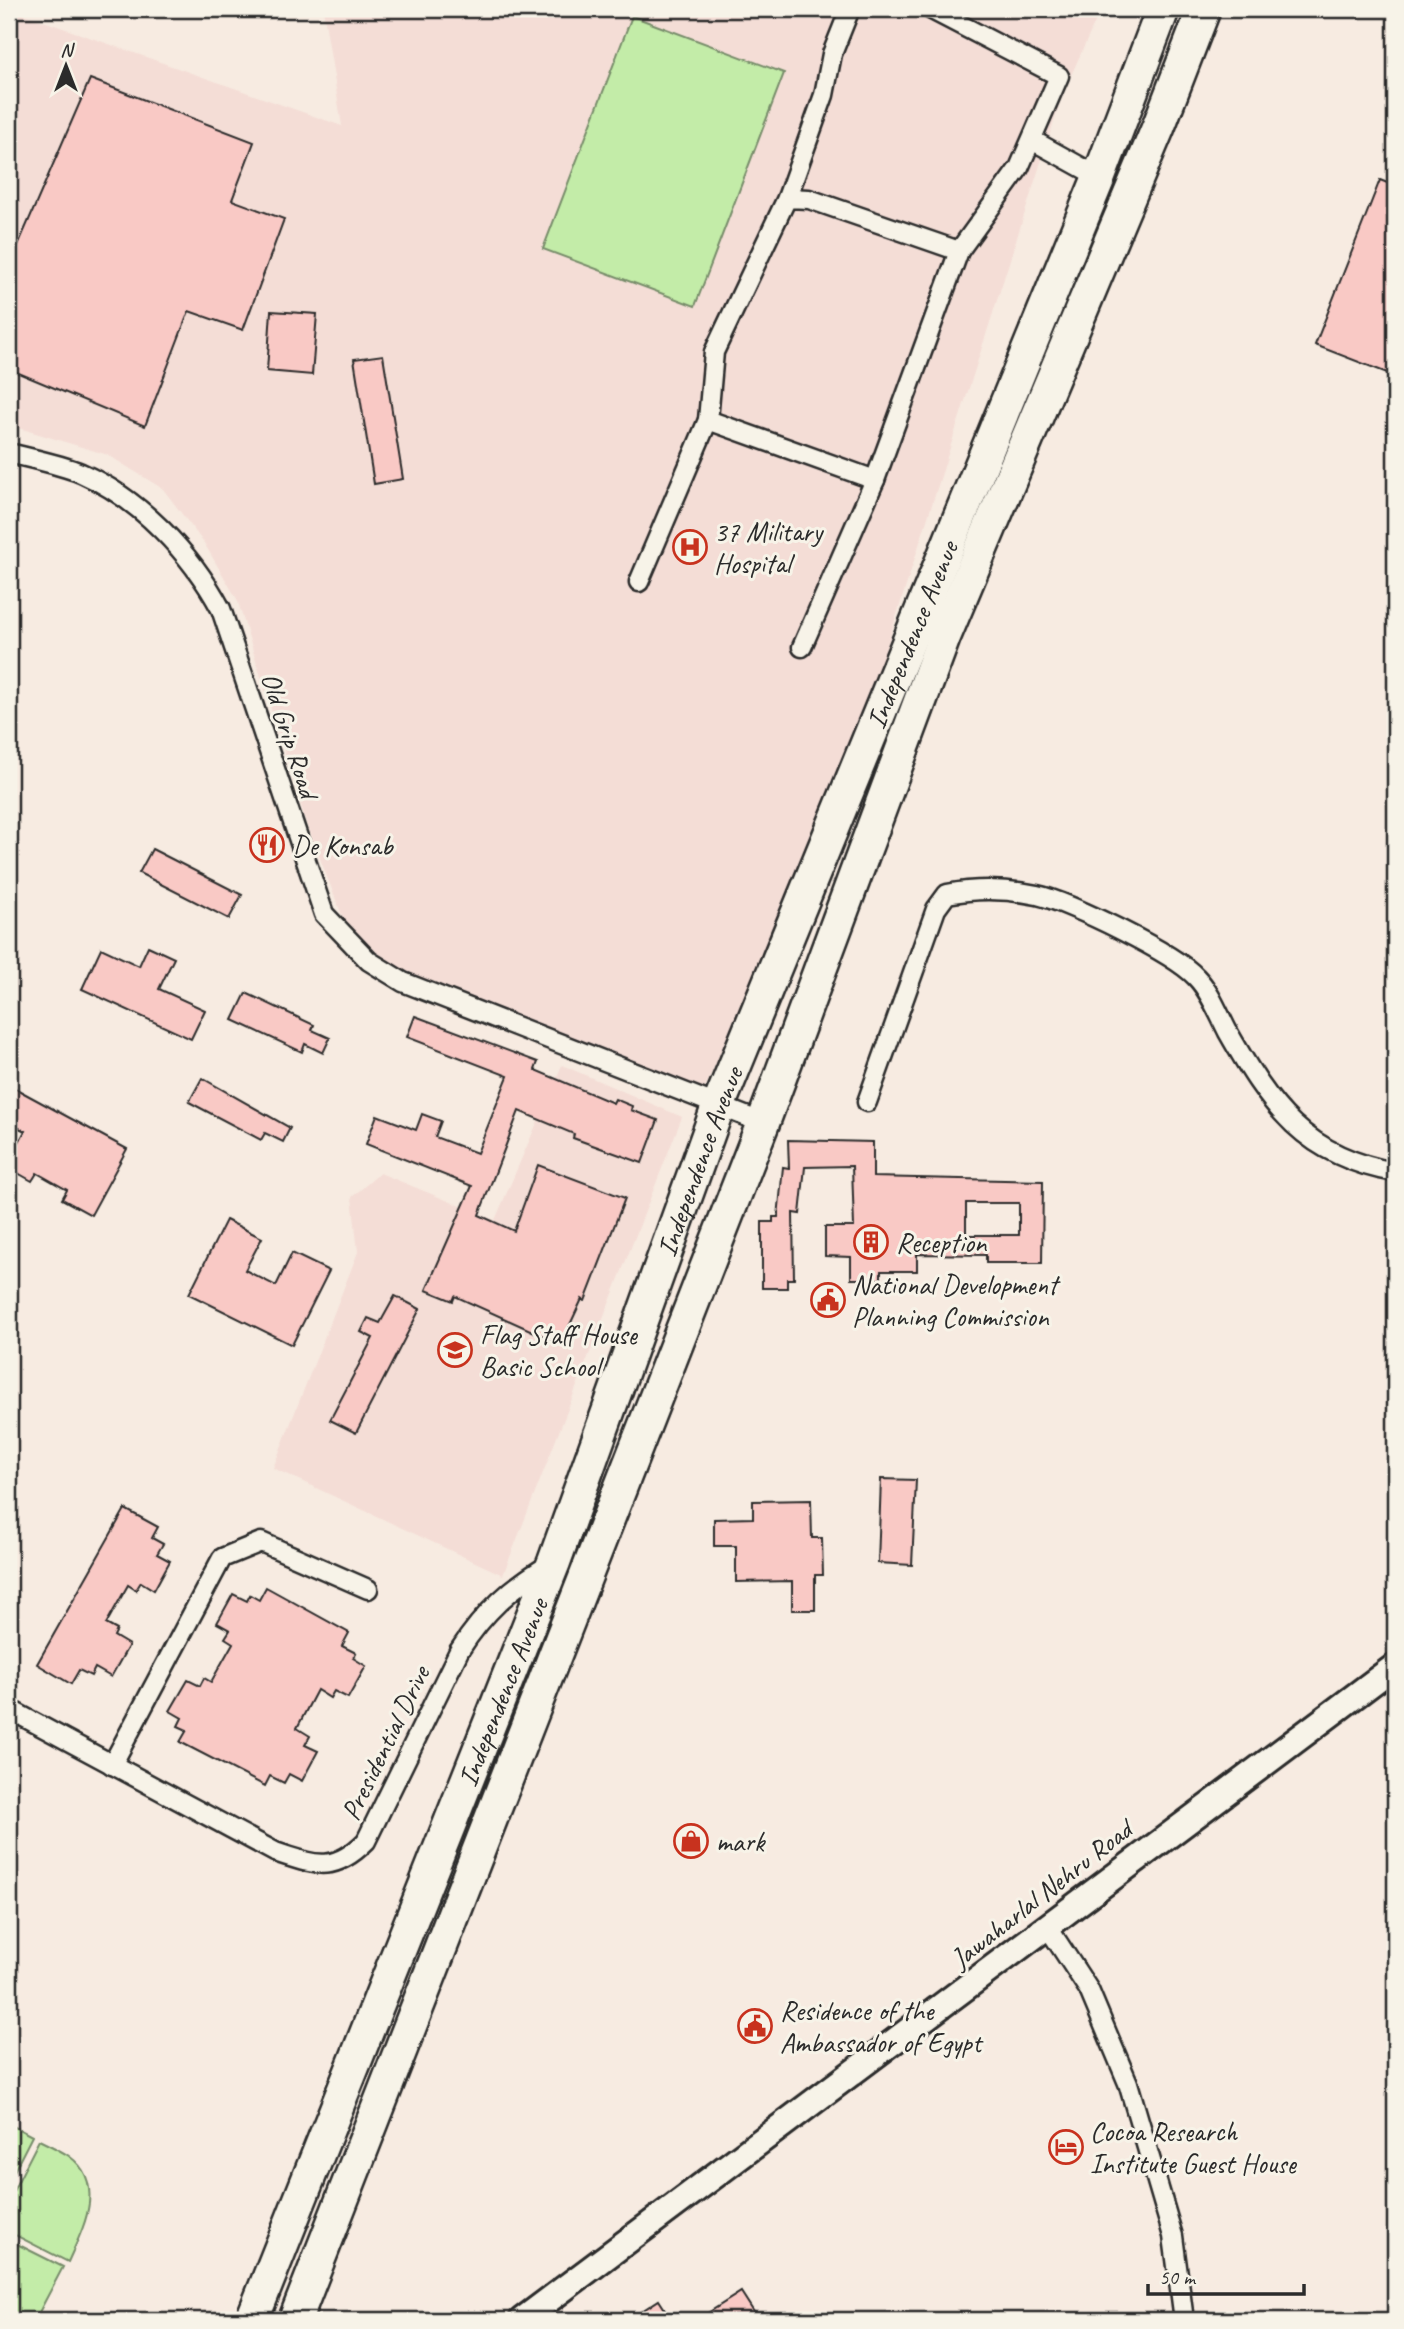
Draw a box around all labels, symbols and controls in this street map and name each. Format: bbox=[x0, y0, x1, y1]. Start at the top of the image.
north arrow bbox=[32, 32, 102, 102]
text: N bbox=[60, 38, 75, 62]
place label: 37 Military Hospital bbox=[714, 514, 824, 581]
hospital icon: 37 Military Hospital bbox=[671, 528, 709, 566]
street label: Independence Avenue bbox=[858, 534, 966, 733]
street label: Old Grip Road bbox=[253, 668, 328, 806]
restaurant icon: De Konsab bbox=[248, 826, 286, 864]
place label: De Konsab bbox=[292, 828, 395, 863]
street label: Independence Avenue bbox=[648, 1060, 751, 1261]
building icon: Reception bbox=[852, 1223, 890, 1261]
place label: Reception bbox=[896, 1225, 988, 1260]
place label: National Development Planning Commission bbox=[852, 1267, 1061, 1334]
public building icon: National Development Planning Commission bbox=[809, 1281, 847, 1319]
place label: Flag Staff House Basic School bbox=[480, 1317, 638, 1384]
school or university icon: Flag Staff House Basic School bbox=[436, 1331, 474, 1369]
street label: Independence Avenue bbox=[449, 1591, 556, 1791]
street label: Presidential Drive bbox=[333, 1659, 438, 1826]
street label: Jawaharlal Nehru Road bbox=[942, 1810, 1142, 1977]
shop icon: mark bbox=[672, 1822, 710, 1860]
place label: mark bbox=[716, 1824, 766, 1859]
place label: Residence of the Ambassador of Egypt bbox=[780, 1993, 984, 2060]
public building icon: Residence of the Ambassador of Egypt bbox=[736, 2007, 774, 2045]
place label: Cocoa Research Institute Guest House bbox=[1090, 2114, 1298, 2181]
hotel icon: Cocoa Research Institute Guest House bbox=[1047, 2128, 1085, 2166]
scale bar bbox=[1148, 2252, 1304, 2296]
text: 50 m bbox=[1159, 2264, 1197, 2290]

